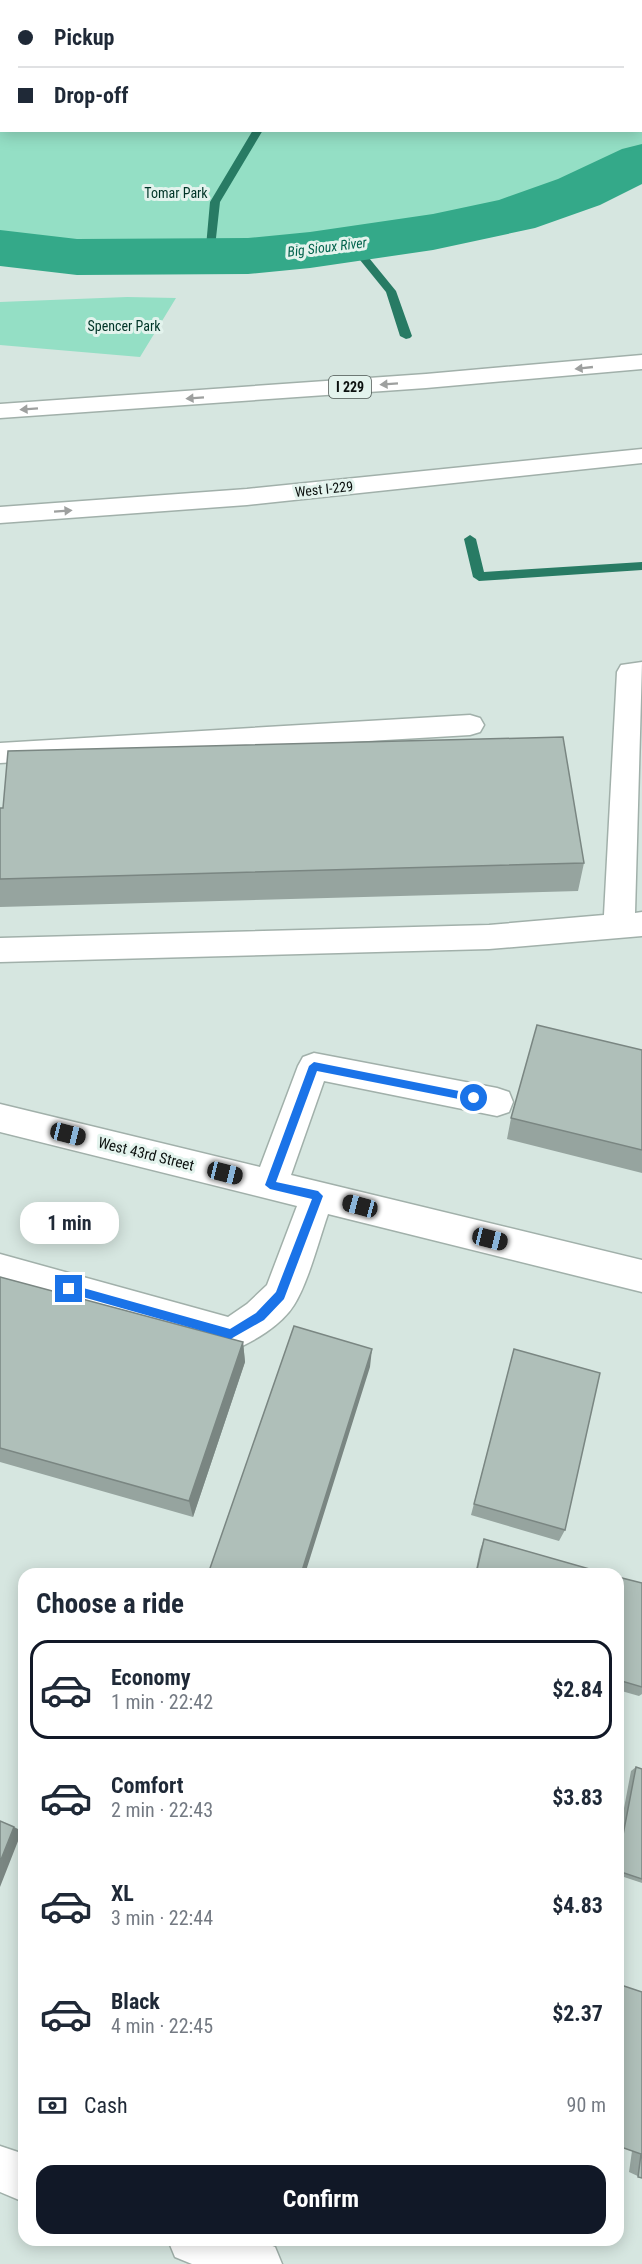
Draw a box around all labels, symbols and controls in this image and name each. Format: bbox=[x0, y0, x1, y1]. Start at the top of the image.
text: Pickup bbox=[54, 25, 114, 50]
text: Drop-off bbox=[54, 83, 128, 108]
park label: Tomar Park bbox=[144, 185, 208, 201]
water label: Big Sioux River bbox=[287, 234, 368, 260]
park label: Spencer Park bbox=[88, 318, 161, 334]
one-way arrow bbox=[574, 363, 593, 372]
road number: I 229 bbox=[329, 376, 371, 398]
one-way arrow bbox=[380, 379, 399, 389]
one-way arrow bbox=[185, 393, 204, 403]
one-way arrow bbox=[19, 404, 38, 414]
street label: West I-229 bbox=[294, 478, 354, 500]
one-way arrow bbox=[54, 506, 73, 515]
route start bbox=[460, 1084, 487, 1111]
car bbox=[48, 1121, 88, 1147]
street label: West 43rd Street bbox=[96, 1133, 196, 1175]
car bbox=[205, 1160, 245, 1186]
car bbox=[340, 1193, 380, 1219]
callout: 1 min bbox=[20, 1202, 118, 1244]
text: 1 min bbox=[47, 1211, 92, 1235]
car bbox=[470, 1226, 510, 1252]
route end bbox=[55, 1275, 82, 1302]
text: Choose a ride bbox=[36, 1588, 184, 1620]
icon: car bbox=[39, 1663, 93, 1717]
text: Economy bbox=[111, 1665, 191, 1690]
text: $2.84 bbox=[552, 1677, 603, 1702]
text: 1 min · 22:42 bbox=[111, 1690, 213, 1714]
icon: car bbox=[39, 1771, 93, 1825]
text: Comfort bbox=[111, 1773, 184, 1798]
text: $3.83 bbox=[552, 1785, 603, 1810]
text: 2 min · 22:43 bbox=[111, 1798, 213, 1822]
icon: car bbox=[39, 1879, 93, 1933]
text: XL bbox=[111, 1881, 134, 1906]
text: $4.83 bbox=[552, 1893, 603, 1918]
text: 3 min · 22:44 bbox=[111, 1906, 213, 1930]
icon: car bbox=[39, 1987, 93, 2041]
text: Black bbox=[111, 1989, 160, 2014]
text: $2.37 bbox=[552, 2001, 603, 2026]
text: 4 min · 22:45 bbox=[111, 2014, 213, 2038]
icon: cash bbox=[36, 2089, 69, 2122]
text: Cash bbox=[84, 2093, 128, 2118]
text: 90 m bbox=[567, 2093, 606, 2117]
button: Confirm bbox=[36, 2165, 606, 2234]

